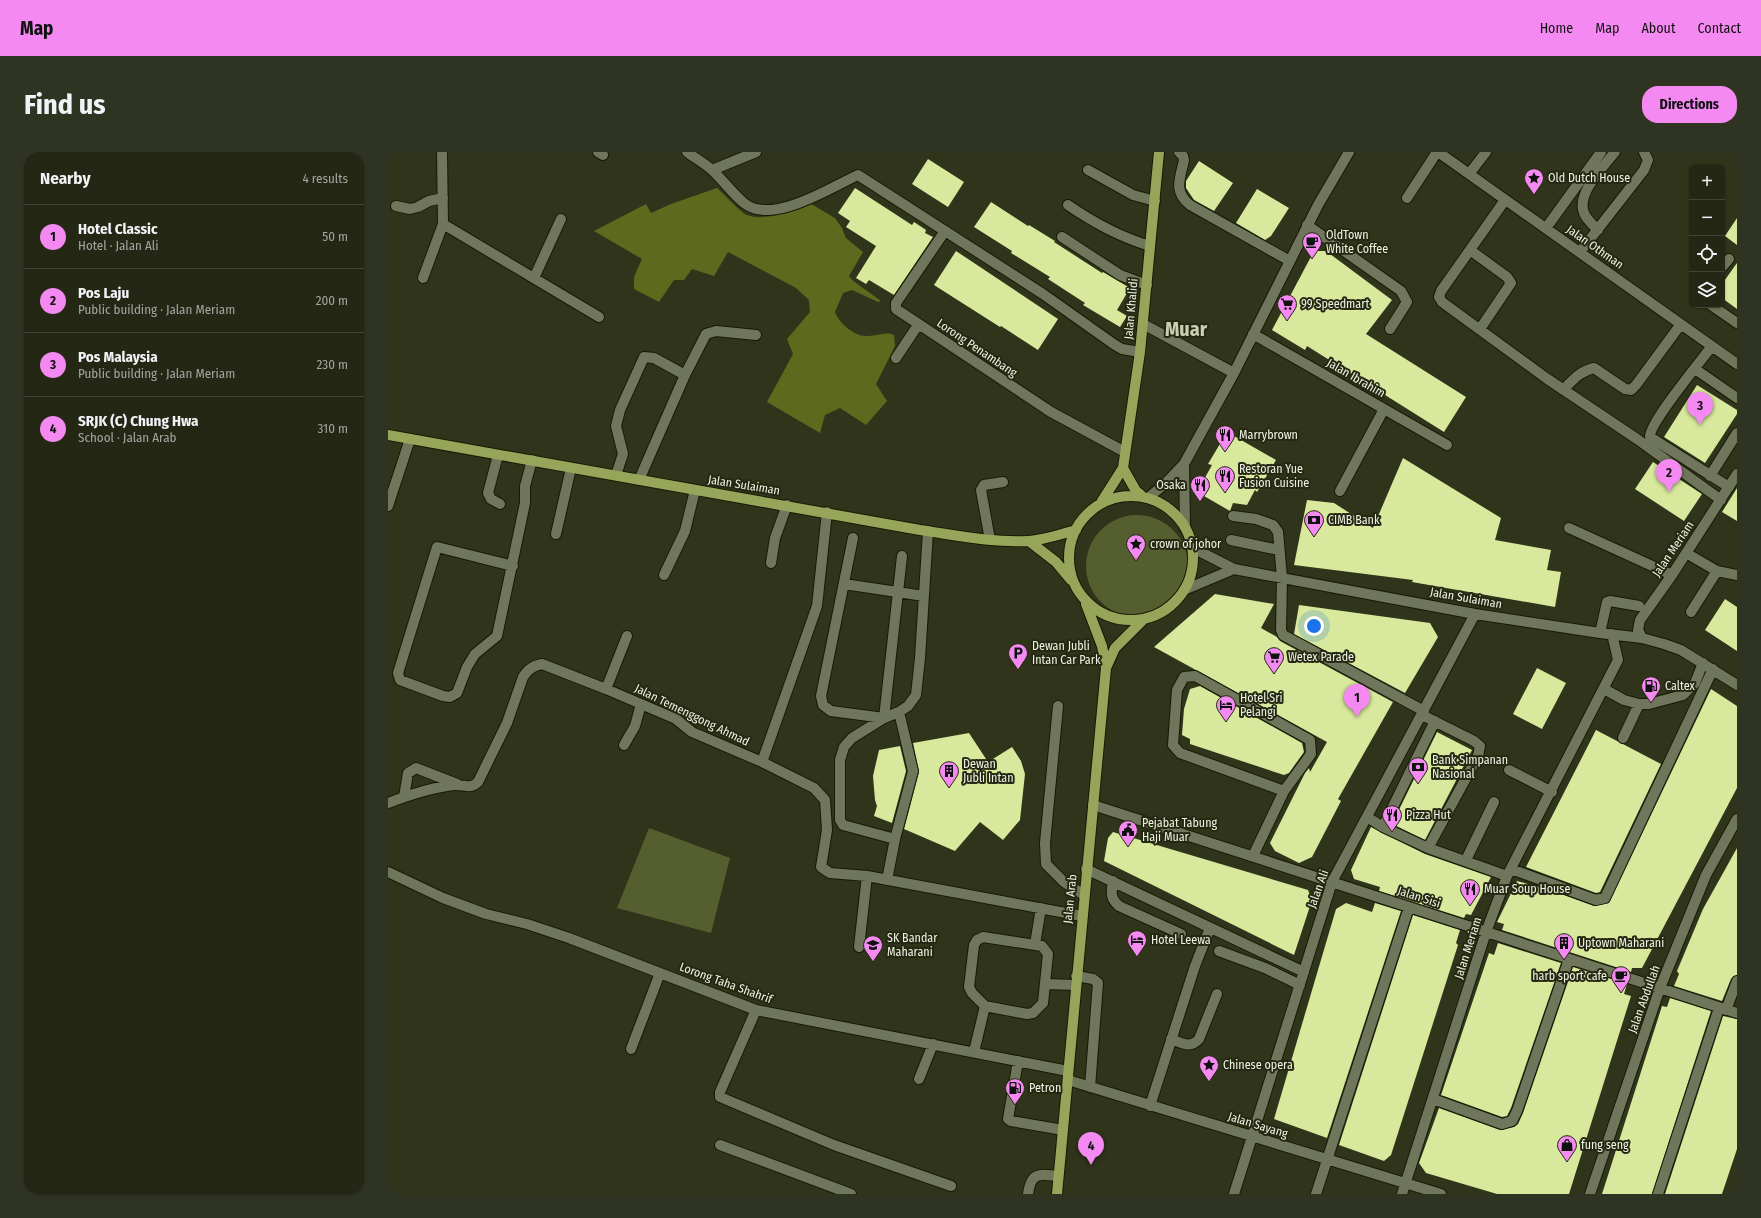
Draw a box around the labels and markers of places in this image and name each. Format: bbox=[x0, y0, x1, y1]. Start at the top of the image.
place icon: Old Dutch House bbox=[1523, 167, 1545, 195]
place label: Old Dutch House bbox=[1548, 171, 1630, 185]
place label: OldTown White Coffee bbox=[1326, 228, 1388, 256]
cafe icon: OldTown White Coffee bbox=[1301, 231, 1323, 259]
supermarket icon: 99 Speedmart bbox=[1276, 293, 1298, 321]
place label: 99 Speedmart bbox=[1301, 297, 1369, 311]
pin: 3 bbox=[1687, 392, 1713, 425]
restaurant icon: Marrybrown bbox=[1214, 424, 1236, 452]
place label: Marrybrown bbox=[1239, 428, 1298, 442]
pin: 2 bbox=[1656, 459, 1682, 492]
place label: Restoran Yue Fusion Cuisine bbox=[1239, 462, 1309, 490]
restaurant icon: Restoran Yue Fusion Cuisine bbox=[1214, 465, 1236, 493]
restaurant icon: Osaka bbox=[1189, 474, 1211, 502]
place label: Osaka bbox=[1156, 478, 1186, 492]
bank icon: CIMB Bank bbox=[1303, 509, 1325, 537]
place label: CIMB Bank bbox=[1328, 513, 1380, 527]
place icon: crown of johor bbox=[1125, 533, 1147, 561]
place label: crown of johor bbox=[1150, 537, 1222, 551]
place label: Dewan Jubli Intan Car Park bbox=[1032, 639, 1101, 667]
parking icon: Dewan Jubli Intan Car Park bbox=[1007, 642, 1029, 670]
supermarket icon: Wetex Parade bbox=[1263, 646, 1285, 674]
place label: Wetex Parade bbox=[1288, 650, 1354, 664]
fuel station icon: Caltex bbox=[1640, 675, 1662, 703]
place label: Caltex bbox=[1665, 679, 1695, 693]
pin: 1 bbox=[1344, 684, 1370, 717]
place label: Hotel Sri Pelangi bbox=[1240, 691, 1282, 719]
hotel icon: Hotel Sri Pelangi bbox=[1215, 694, 1237, 722]
place label: Bank Simpanan Nasional bbox=[1432, 753, 1508, 781]
bank icon: Bank Simpanan Nasional bbox=[1407, 756, 1429, 784]
place label: Dewan Jubli Intan bbox=[963, 757, 1013, 785]
building icon: Dewan Jubli Intan bbox=[938, 760, 960, 788]
restaurant icon: Pizza Hut bbox=[1381, 804, 1403, 832]
place label: Pizza Hut bbox=[1406, 808, 1451, 822]
place label: Pejabat Tabung Haji Muar bbox=[1142, 816, 1217, 844]
public building icon: Pejabat Tabung Haji Muar bbox=[1117, 819, 1139, 847]
restaurant icon: Muar Soup House bbox=[1459, 878, 1481, 906]
place label: Muar Soup House bbox=[1484, 882, 1570, 896]
hotel icon: Hotel Leewa bbox=[1126, 929, 1148, 957]
place label: SK Bandar Maharani bbox=[887, 931, 938, 959]
building icon: Uptown Maharani bbox=[1553, 932, 1575, 960]
place label: Hotel Leewa bbox=[1151, 933, 1211, 947]
school or university icon: SK Bandar Maharani bbox=[862, 934, 884, 962]
place label: Uptown Maharani bbox=[1578, 936, 1664, 950]
cafe icon: harb sport cafe bbox=[1610, 965, 1632, 993]
place label: harb sport cafe bbox=[1532, 969, 1607, 983]
place icon: Chinese opera bbox=[1198, 1054, 1220, 1082]
place label: Chinese opera bbox=[1223, 1058, 1293, 1072]
fuel station icon: Petron bbox=[1004, 1077, 1026, 1105]
place label: Petron bbox=[1029, 1081, 1061, 1095]
pin: 4 bbox=[1078, 1132, 1104, 1165]
shop icon: fung seng bbox=[1556, 1134, 1578, 1162]
place label: fung seng bbox=[1581, 1138, 1629, 1152]

